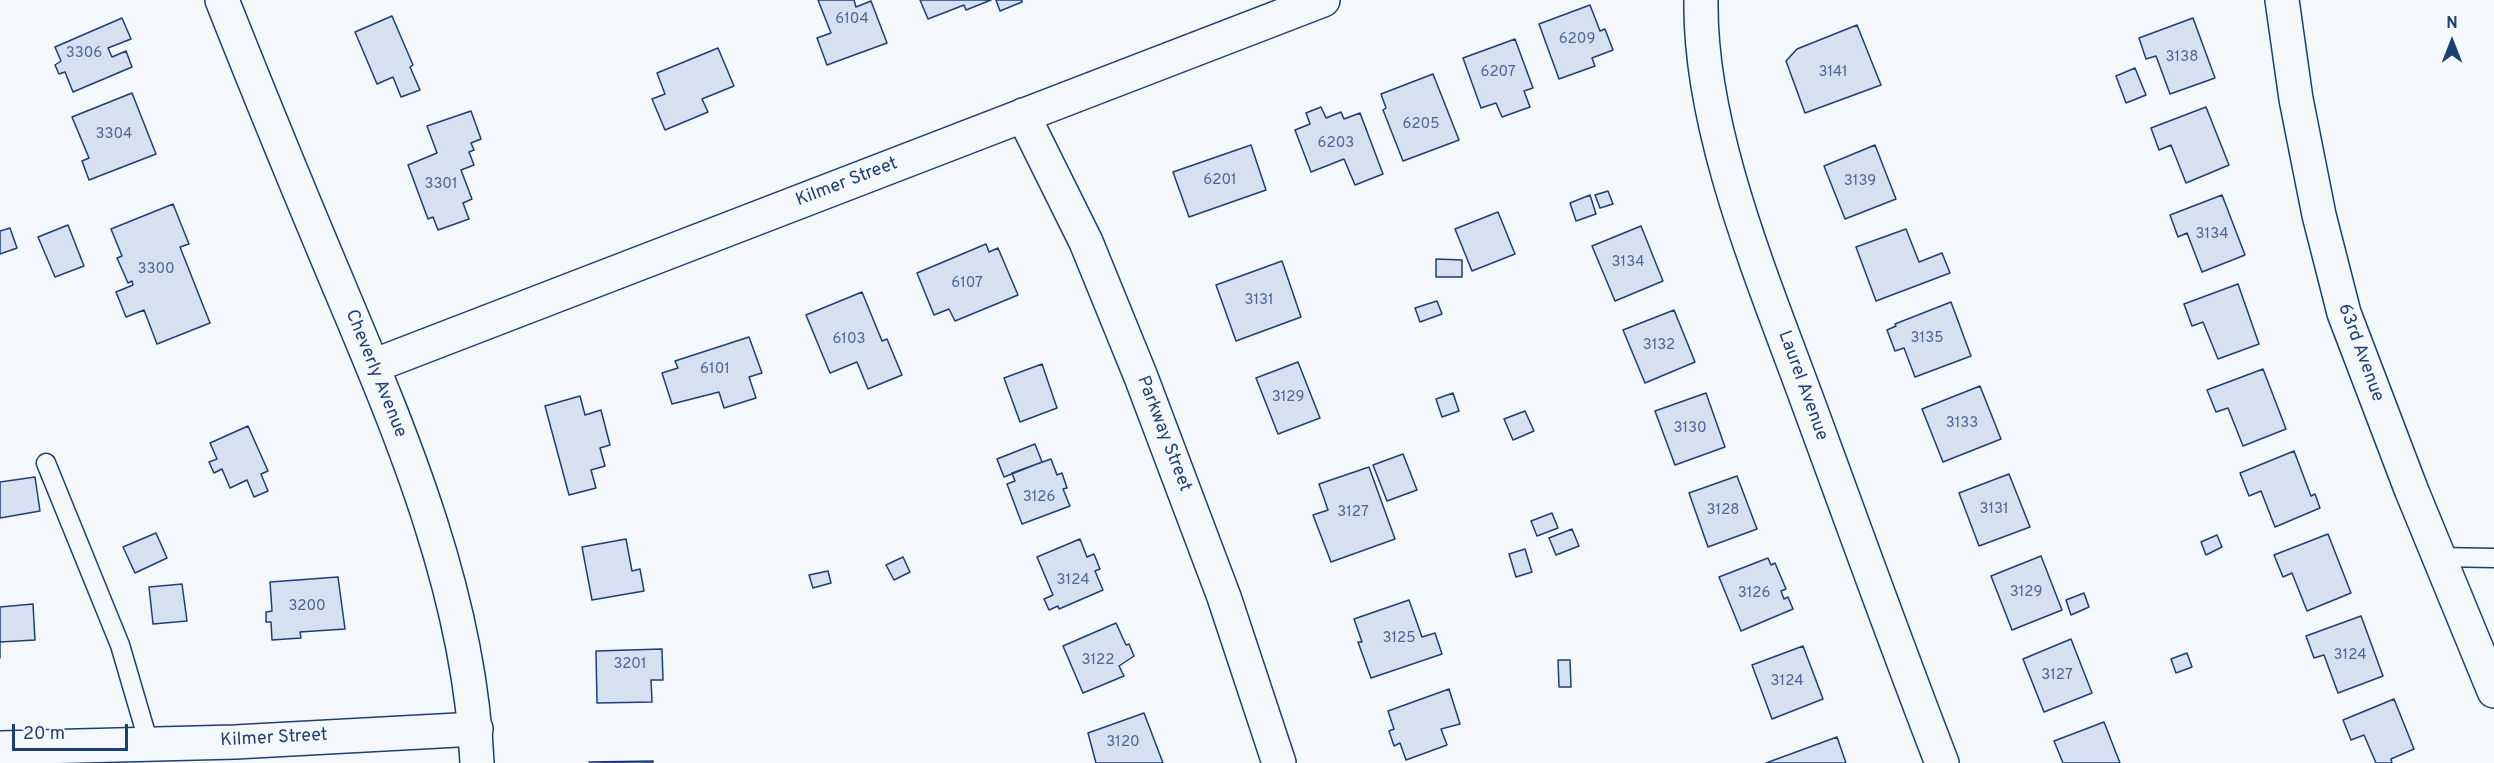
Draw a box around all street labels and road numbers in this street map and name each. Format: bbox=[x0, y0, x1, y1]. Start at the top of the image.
street label: Kilmer Street bbox=[793, 154, 901, 212]
street label: 63rd Avenue bbox=[2332, 301, 2388, 405]
street label: Cheverly Avenue bbox=[340, 307, 410, 441]
street label: Laurel Avenue bbox=[1772, 328, 1832, 444]
street label: Parkway Street bbox=[1131, 373, 1195, 495]
street label: Kilmer Street bbox=[220, 725, 328, 753]

